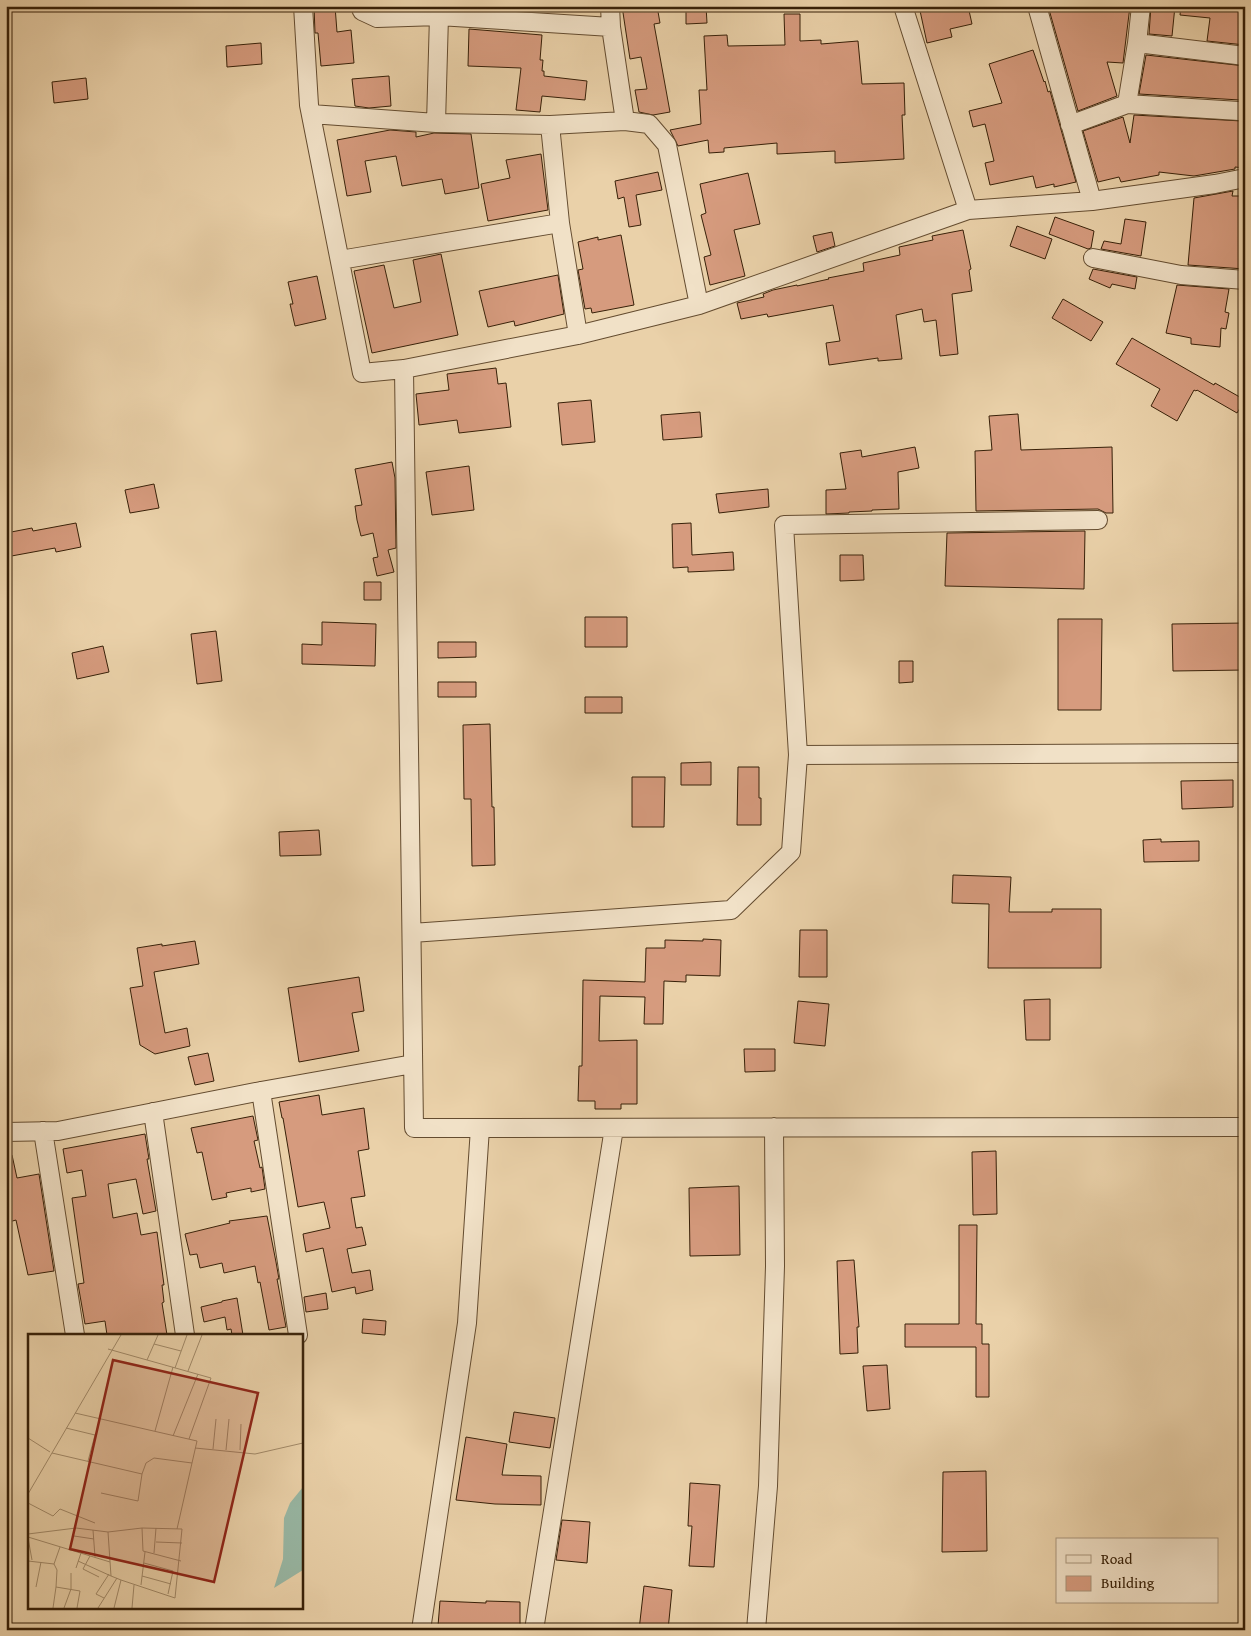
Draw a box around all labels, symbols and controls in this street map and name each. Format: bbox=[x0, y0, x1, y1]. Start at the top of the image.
inset map bbox=[28, 1334, 302, 1608]
legend bbox=[1056, 1538, 1218, 1604]
text: Road bbox=[1101, 1548, 1132, 1569]
text: Building bbox=[1101, 1572, 1155, 1593]

